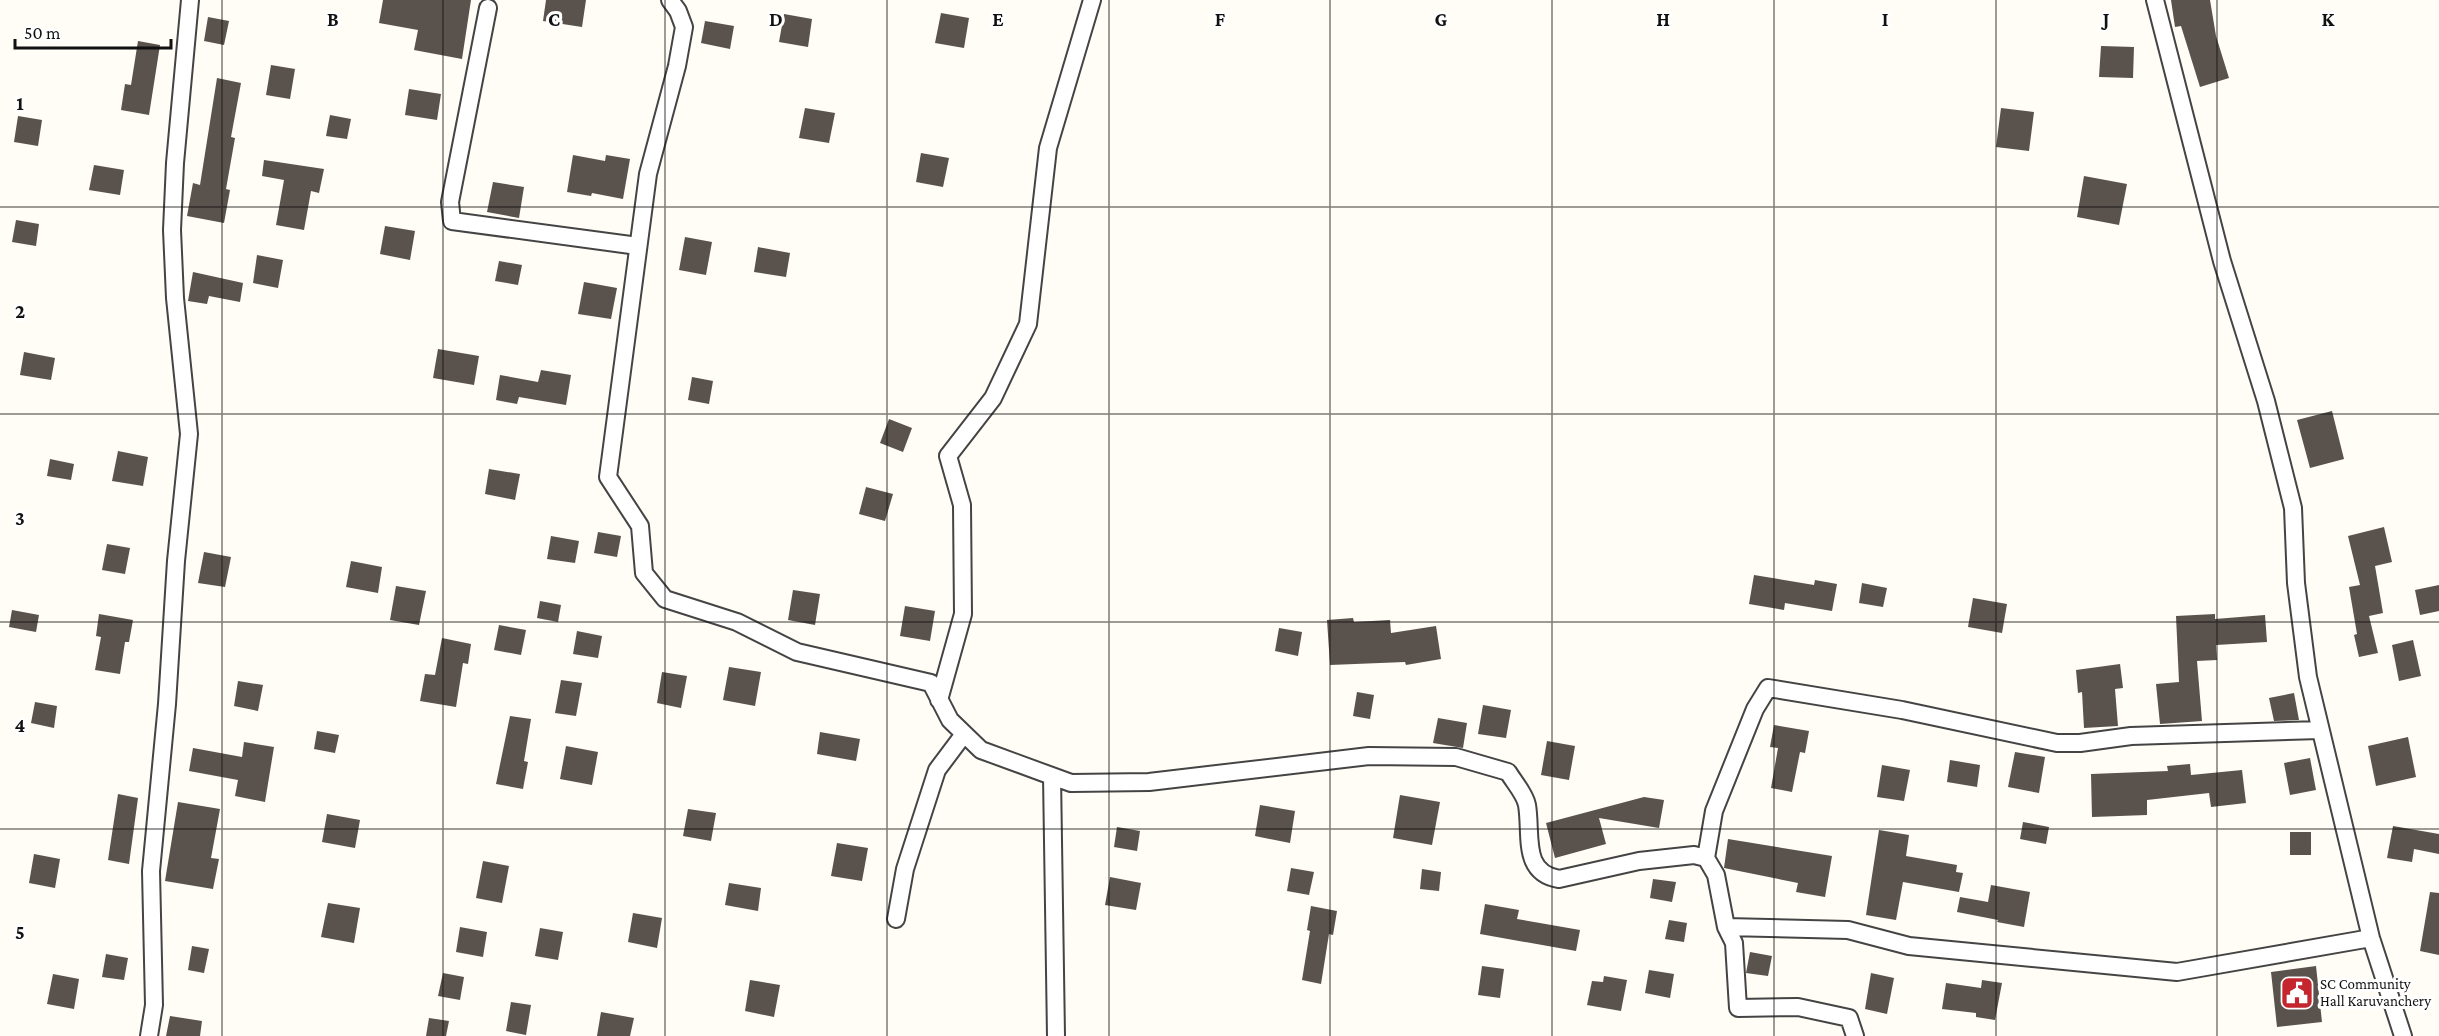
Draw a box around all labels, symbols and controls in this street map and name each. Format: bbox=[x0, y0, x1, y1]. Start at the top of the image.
text: B bbox=[327, 8, 339, 30]
text: C bbox=[548, 8, 560, 30]
text: D bbox=[769, 8, 783, 30]
text: E bbox=[992, 8, 1004, 30]
text: F bbox=[1215, 8, 1226, 30]
text: G bbox=[1435, 8, 1448, 30]
text: H bbox=[1656, 8, 1670, 30]
text: I bbox=[1882, 8, 1889, 30]
text: J bbox=[2101, 8, 2110, 30]
text: K bbox=[2322, 8, 2336, 30]
scale bar bbox=[15, 12, 171, 50]
text: 50 m bbox=[24, 23, 61, 43]
text: 1 bbox=[16, 92, 24, 114]
text: 2 bbox=[15, 300, 25, 322]
text: 3 bbox=[15, 507, 25, 529]
text: 4 bbox=[15, 714, 26, 736]
text: 5 bbox=[15, 921, 25, 943]
public building icon: SC Community Hall Karuvanchery bbox=[2279, 975, 2315, 1011]
place label: SC Community Hall Karuvanchery bbox=[2320, 976, 2431, 1010]

